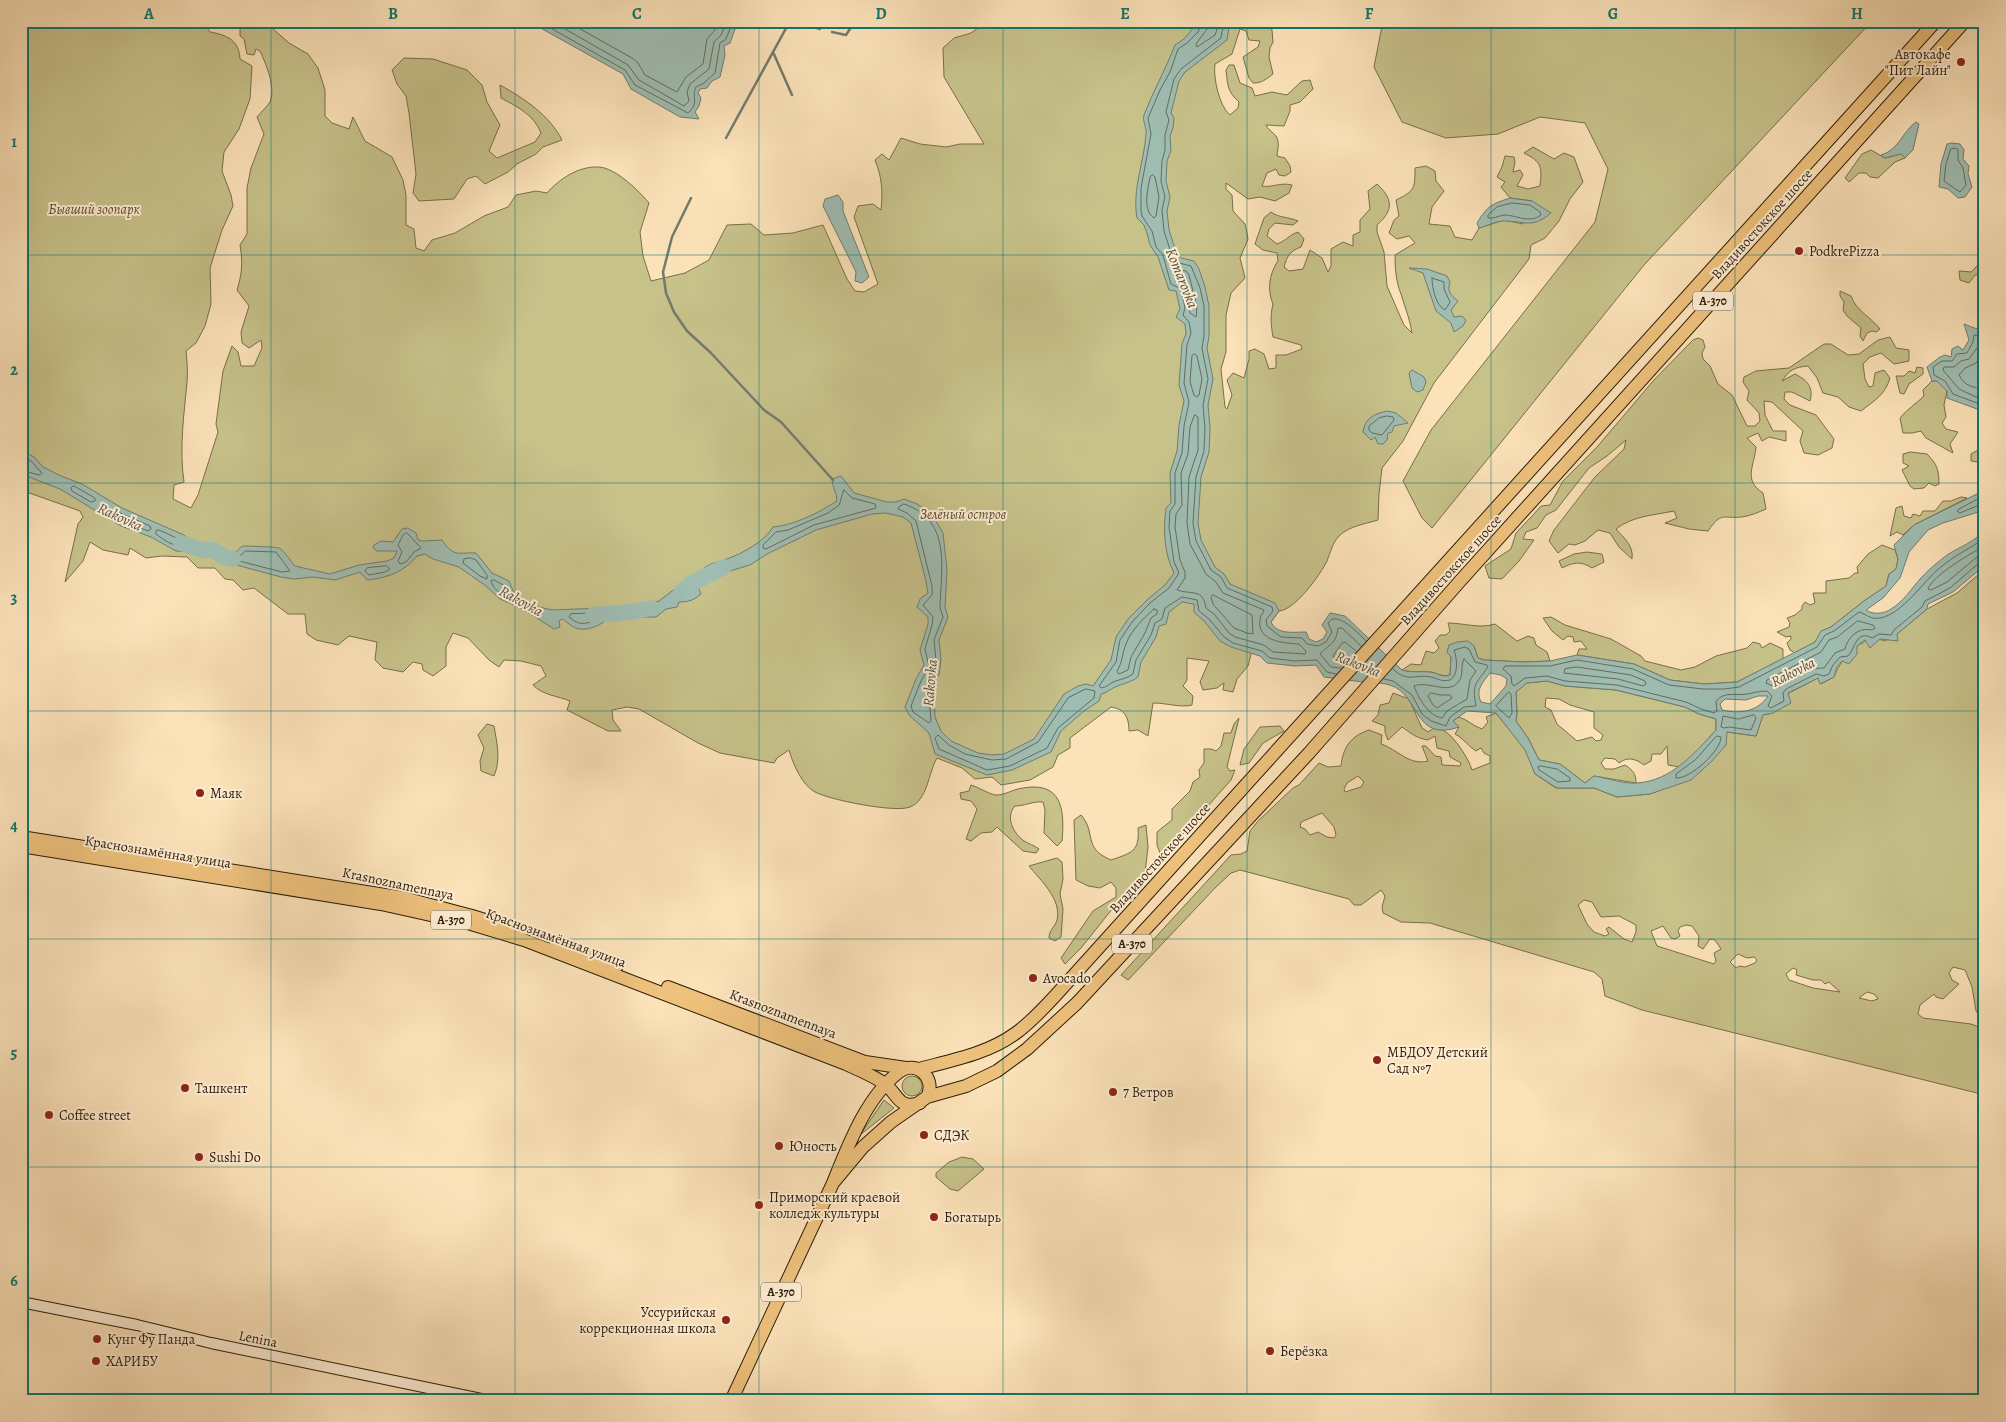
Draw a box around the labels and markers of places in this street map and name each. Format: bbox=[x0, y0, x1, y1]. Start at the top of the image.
place label: Автокафе "Пит Лайн" bbox=[1885, 45, 1951, 80]
marker: Автокафе "Пит Лайн" bbox=[1955, 56, 1967, 68]
place label: PodkrePizza bbox=[1809, 242, 1880, 261]
marker: PodkrePizza bbox=[1793, 245, 1805, 257]
place label: Маяк bbox=[210, 784, 242, 803]
marker: Маяк bbox=[194, 787, 206, 799]
place label: Avocado bbox=[1042, 969, 1091, 988]
marker: Avocado bbox=[1027, 972, 1039, 984]
place label: МБДОУ Детский Сад №7 bbox=[1387, 1043, 1488, 1078]
marker: МБДОУ Детский Сад №7 bbox=[1371, 1054, 1383, 1066]
place label: Ташкент bbox=[195, 1079, 248, 1098]
marker: Ташкент bbox=[179, 1082, 191, 1094]
place label: 7 Ветров bbox=[1123, 1083, 1174, 1102]
marker: 7 Ветров bbox=[1107, 1086, 1119, 1098]
place label: Coffee street bbox=[59, 1106, 131, 1125]
marker: Coffee street bbox=[43, 1109, 55, 1121]
place label: СДЭК bbox=[934, 1126, 969, 1145]
marker: СДЭК bbox=[918, 1129, 930, 1141]
place label: Юность bbox=[789, 1137, 837, 1156]
marker: Юность bbox=[773, 1140, 785, 1152]
place label: Sushi Do bbox=[209, 1148, 261, 1167]
marker: Sushi Do bbox=[193, 1151, 205, 1163]
place label: Приморский краевой колледж культуры bbox=[769, 1188, 900, 1223]
marker: Приморский краевой колледж культуры bbox=[753, 1199, 765, 1211]
place label: Богатырь bbox=[944, 1208, 1001, 1227]
marker: Богатырь bbox=[928, 1211, 940, 1223]
place label: Уссурийская коррекционная школа bbox=[579, 1303, 717, 1338]
marker: Уссурийская коррекционная школа bbox=[720, 1314, 732, 1326]
place label: Кунг Фу Панда bbox=[107, 1330, 196, 1349]
marker: Кунг Фу Панда bbox=[91, 1333, 103, 1345]
place label: Берёзка bbox=[1280, 1342, 1328, 1361]
marker: Берёзка bbox=[1264, 1345, 1276, 1357]
place label: ХАРИБУ bbox=[106, 1352, 158, 1371]
marker: ХАРИБУ bbox=[90, 1355, 102, 1367]

